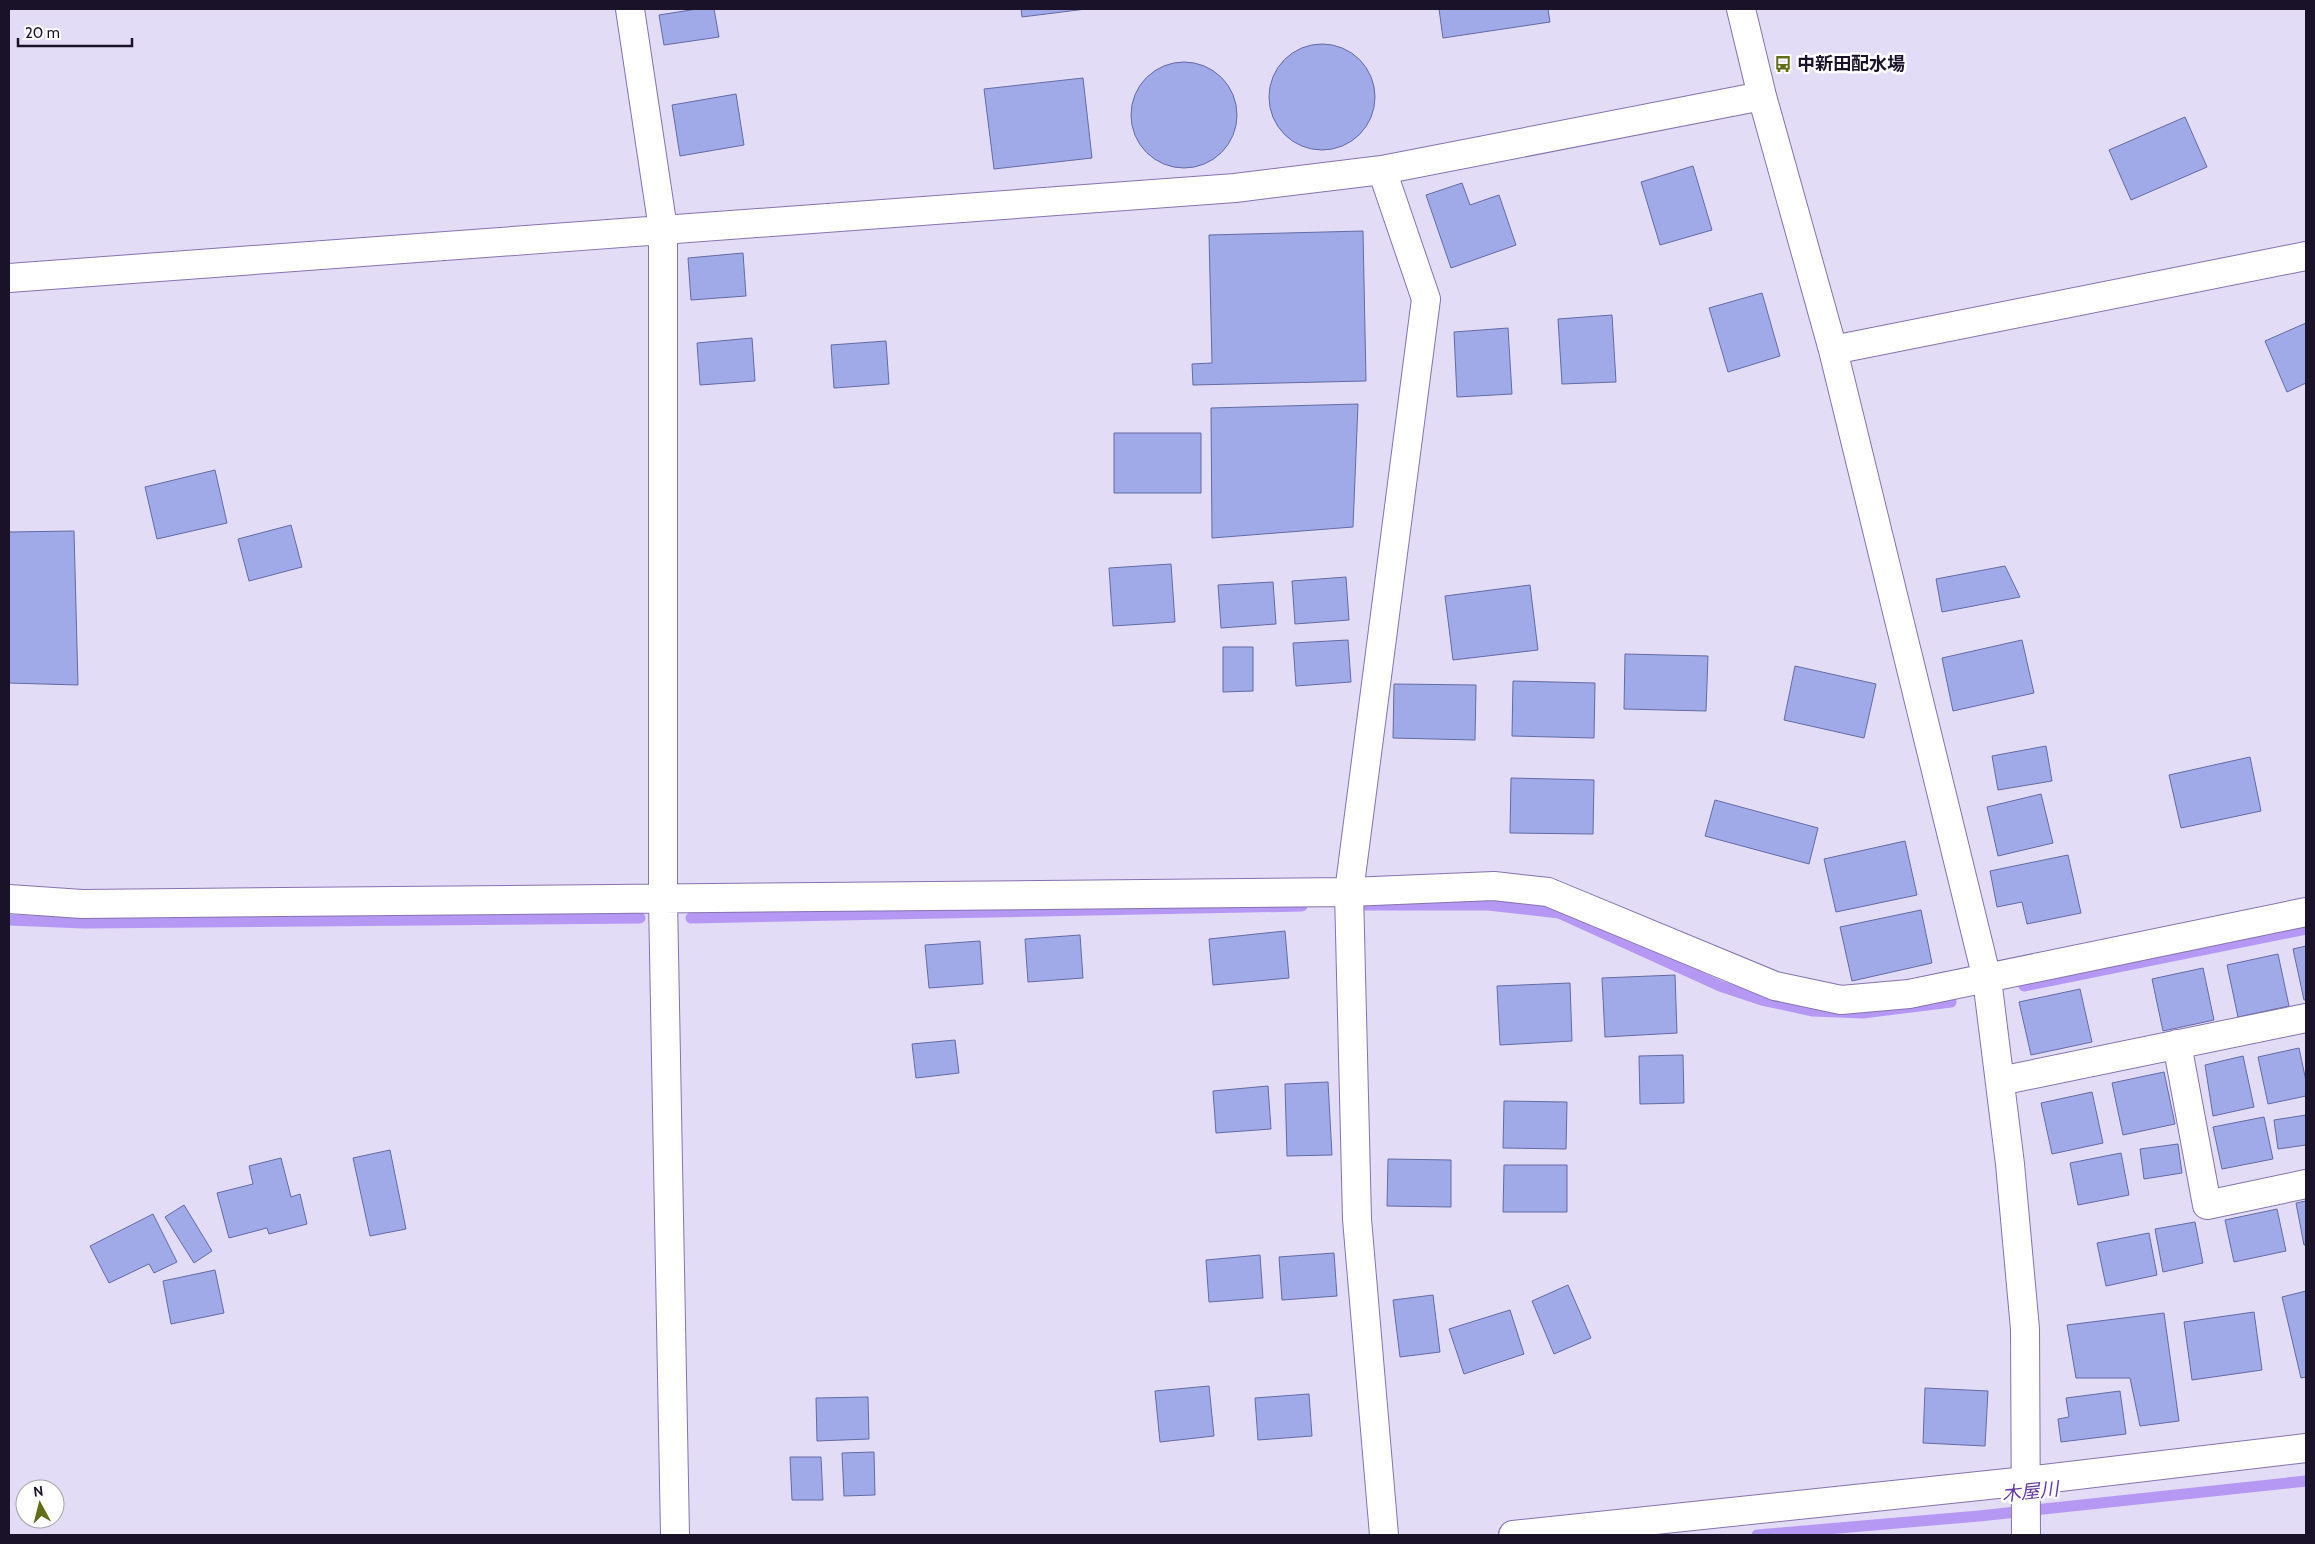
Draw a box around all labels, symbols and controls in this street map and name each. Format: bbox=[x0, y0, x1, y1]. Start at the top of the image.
scale bar bbox=[18, 15, 131, 47]
text: 20 m bbox=[25, 24, 60, 42]
place label: 中新田配水場 bbox=[1797, 53, 1905, 75]
bus stop icon: 中新田配水場 bbox=[1773, 54, 1793, 74]
water label: 木屋川 bbox=[2000, 1477, 2062, 1506]
north arrow bbox=[15, 1479, 65, 1529]
text: N bbox=[32, 1482, 44, 1501]

